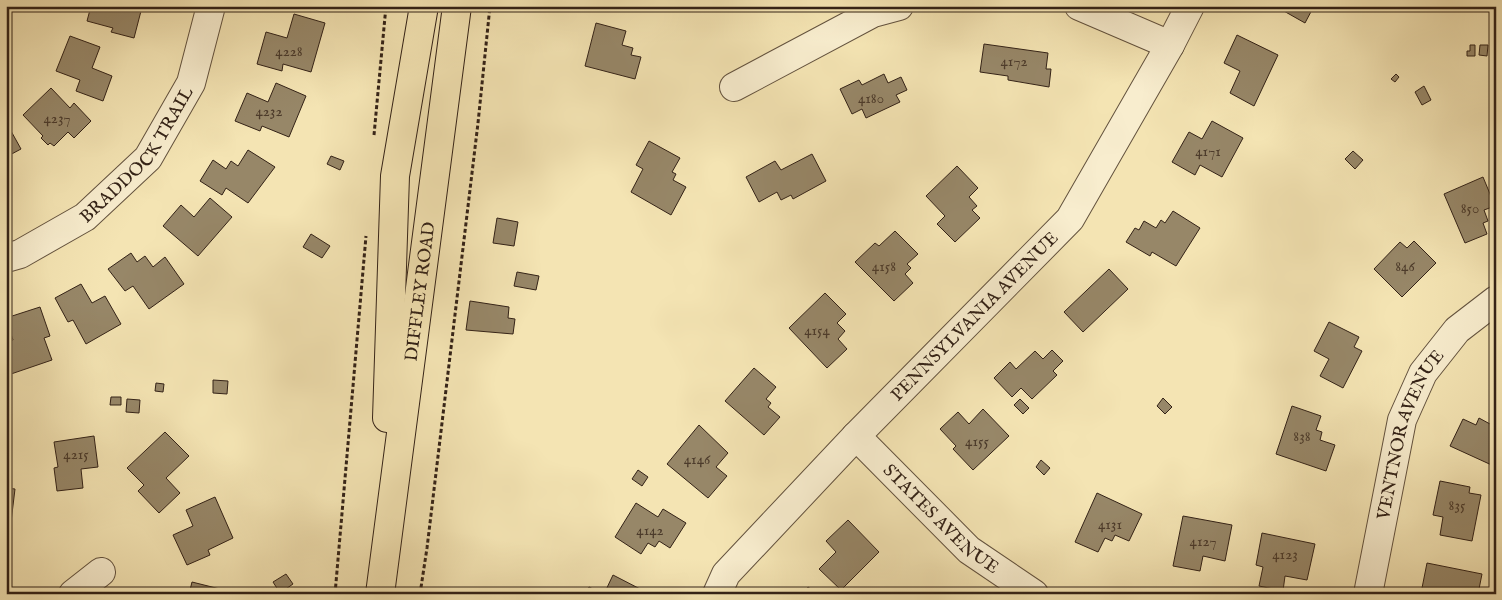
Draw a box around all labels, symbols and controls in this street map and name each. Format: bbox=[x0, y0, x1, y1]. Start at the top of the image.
house number: 4228 bbox=[275, 42, 303, 61]
house number: 4172 bbox=[1001, 52, 1028, 71]
street label: BRADDOCK TRAIL bbox=[76, 83, 199, 229]
house number: 4180 bbox=[858, 89, 884, 108]
house number: 4232 bbox=[255, 102, 283, 121]
house number: 4237 bbox=[43, 109, 71, 128]
house number: 4171 bbox=[1195, 142, 1221, 161]
house number: 850 bbox=[1461, 199, 1479, 218]
street label: DIFFLEY ROAD bbox=[401, 221, 442, 363]
street label: PENNSYLVANIA AVENUE bbox=[887, 227, 1064, 407]
house number: 4158 bbox=[872, 257, 896, 276]
house number: 846 bbox=[1395, 257, 1415, 276]
house number: 4154 bbox=[804, 321, 830, 340]
street label: VENTNOR AVENUE bbox=[1373, 346, 1450, 523]
house number: 838 bbox=[1293, 427, 1311, 446]
house number: 4155 bbox=[965, 432, 989, 451]
house number: 4215 bbox=[63, 445, 89, 464]
house number: 4146 bbox=[684, 450, 711, 469]
street label: STATES AVENUE bbox=[877, 460, 1003, 580]
house number: 835 bbox=[1449, 496, 1466, 515]
house number: 4131 bbox=[1098, 515, 1122, 534]
house number: 4142 bbox=[636, 521, 664, 540]
house number: 4127 bbox=[1190, 532, 1216, 551]
house number: 4123 bbox=[1272, 545, 1298, 564]

